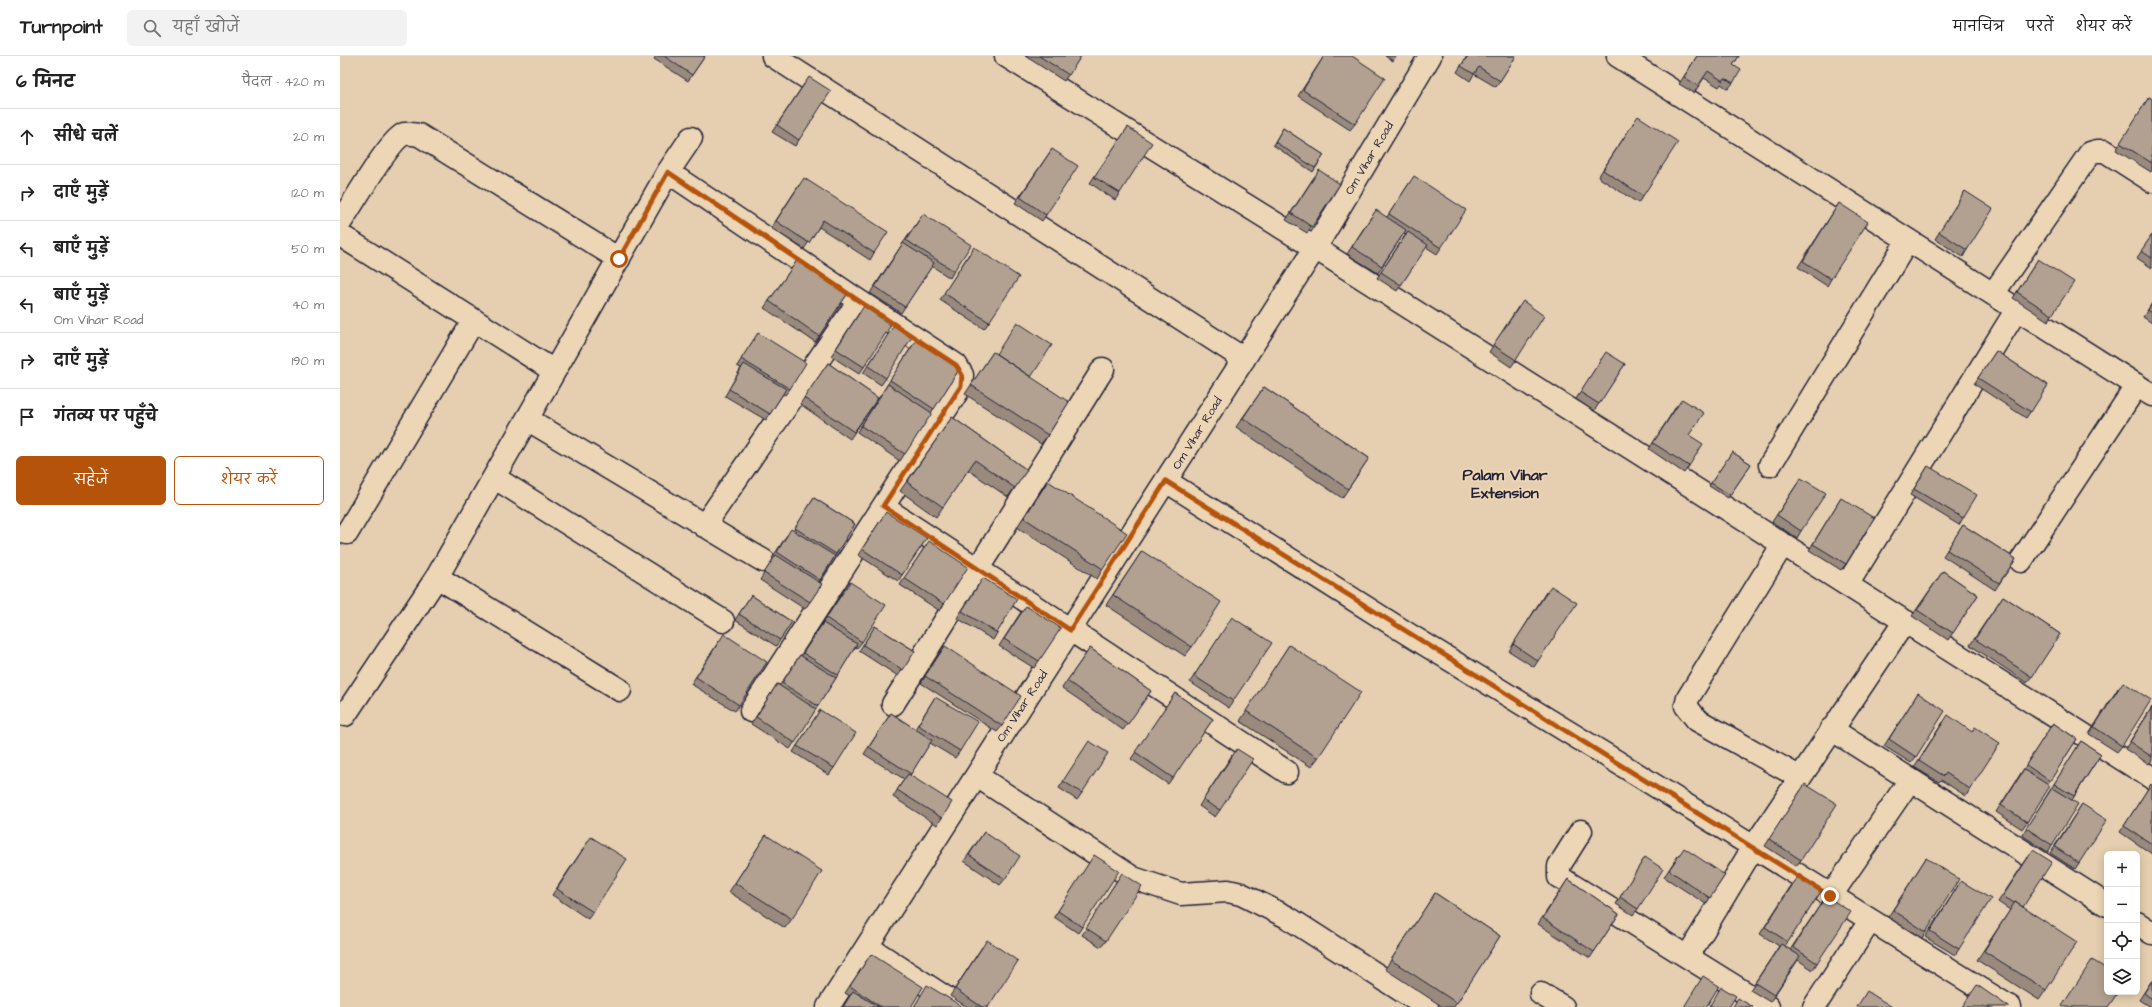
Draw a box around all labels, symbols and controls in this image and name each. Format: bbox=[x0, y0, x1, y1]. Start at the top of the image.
search box bbox=[127, 10, 407, 46]
text: Turnpoint bbox=[20, 14, 103, 41]
icon: search bbox=[141, 17, 163, 39]
text: यहाँ खोजें bbox=[173, 17, 239, 38]
text: मानचित्र bbox=[1953, 17, 2004, 37]
text: परतें bbox=[2026, 17, 2054, 37]
text: शेयर करें bbox=[2076, 17, 2132, 37]
text: 6 मिनट bbox=[16, 70, 75, 94]
text: पैदल · 420 m bbox=[242, 73, 324, 91]
street label: Om Vihar Road bbox=[1341, 118, 1398, 198]
icon: ahead bbox=[16, 126, 38, 148]
text: सीधे चलें bbox=[54, 126, 118, 147]
text: 20 m bbox=[293, 128, 324, 146]
icon: right bbox=[16, 182, 38, 204]
text: दाएँ मुड़ें bbox=[54, 182, 108, 203]
text: 120 m bbox=[291, 184, 324, 202]
icon: left bbox=[16, 238, 38, 260]
text: बाएँ मुड़ें bbox=[54, 238, 109, 259]
text: 50 m bbox=[291, 240, 324, 258]
route start bbox=[610, 250, 628, 268]
text: बाएँ मुड़ें bbox=[54, 285, 109, 306]
icon: left bbox=[16, 294, 38, 316]
text: 40 m bbox=[292, 296, 324, 314]
text: Om Vihar Road bbox=[54, 311, 143, 329]
icon: right bbox=[16, 350, 38, 372]
text: दाएँ मुड़ें bbox=[54, 350, 108, 371]
text: 190 m bbox=[291, 352, 324, 370]
street label: Om Vihar Road bbox=[1168, 394, 1227, 473]
icon: arrive bbox=[16, 406, 38, 428]
text: गंतव्य पर पहुँचे bbox=[54, 406, 157, 427]
button: सहेजें bbox=[16, 456, 166, 505]
button: शेयर करें bbox=[174, 456, 324, 505]
district label: Palam Vihar Extension bbox=[1462, 464, 1548, 504]
street label: Om Vihar Road bbox=[993, 667, 1052, 746]
map controls bbox=[2104, 851, 2140, 995]
button: + bbox=[2104, 851, 2140, 887]
route end bbox=[1821, 887, 1839, 905]
button: − bbox=[2104, 887, 2140, 923]
button: locate bbox=[2104, 923, 2140, 959]
button: layers bbox=[2104, 959, 2140, 995]

